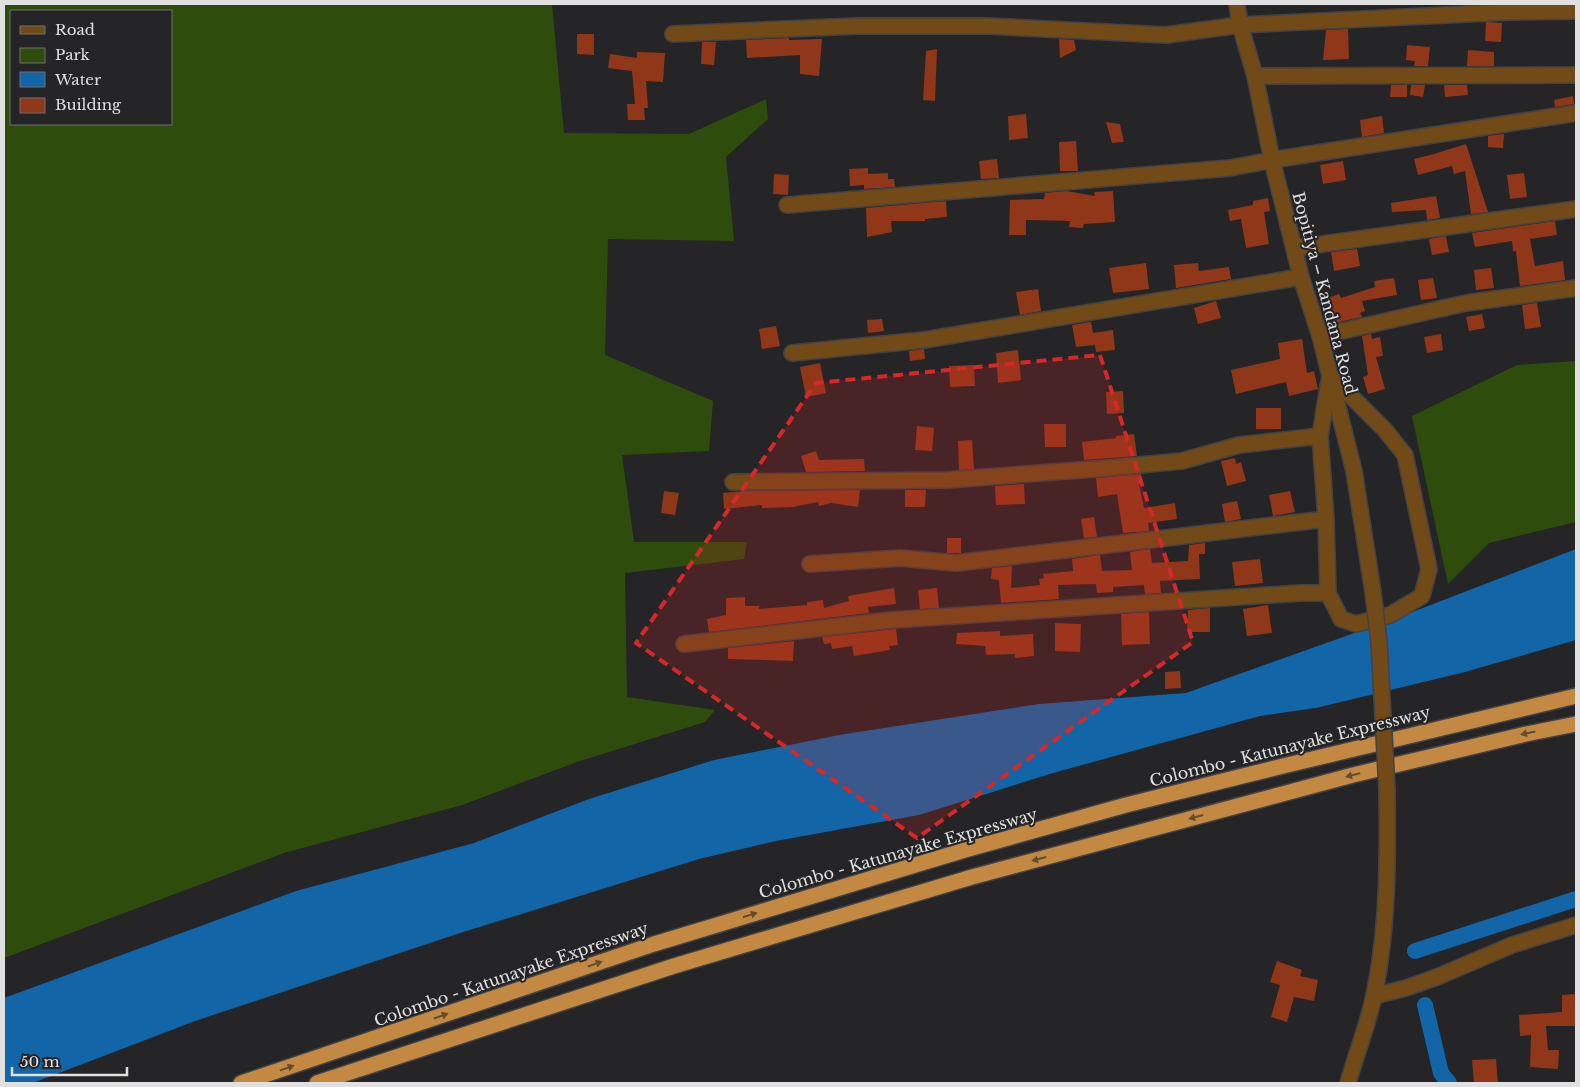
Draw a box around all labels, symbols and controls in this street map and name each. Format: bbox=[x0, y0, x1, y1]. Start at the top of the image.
legend bbox=[10, 10, 172, 125]
text: Road bbox=[55, 20, 95, 39]
text: Park bbox=[55, 45, 91, 64]
text: Water bbox=[54, 70, 102, 89]
text: Building bbox=[55, 95, 122, 114]
street label: Bopitiya – Kandana Road bbox=[1288, 190, 1362, 397]
street label: Colombo - Katunayake Expressway bbox=[1147, 701, 1433, 791]
one-way arrow bbox=[1520, 730, 1536, 738]
one-way arrow bbox=[1346, 771, 1361, 779]
street label: Colombo - Katunayake Expressway bbox=[756, 803, 1040, 902]
one-way arrow bbox=[1189, 813, 1204, 821]
one-way arrow bbox=[1032, 855, 1047, 863]
one-way arrow bbox=[743, 911, 758, 918]
street label: Colombo - Katunayake Expressway bbox=[371, 917, 651, 1030]
one-way arrow bbox=[588, 960, 603, 967]
one-way arrow bbox=[434, 1012, 449, 1019]
scale bar bbox=[12, 1044, 128, 1076]
text: 50 m bbox=[20, 1052, 60, 1071]
one-way arrow bbox=[280, 1063, 295, 1071]

